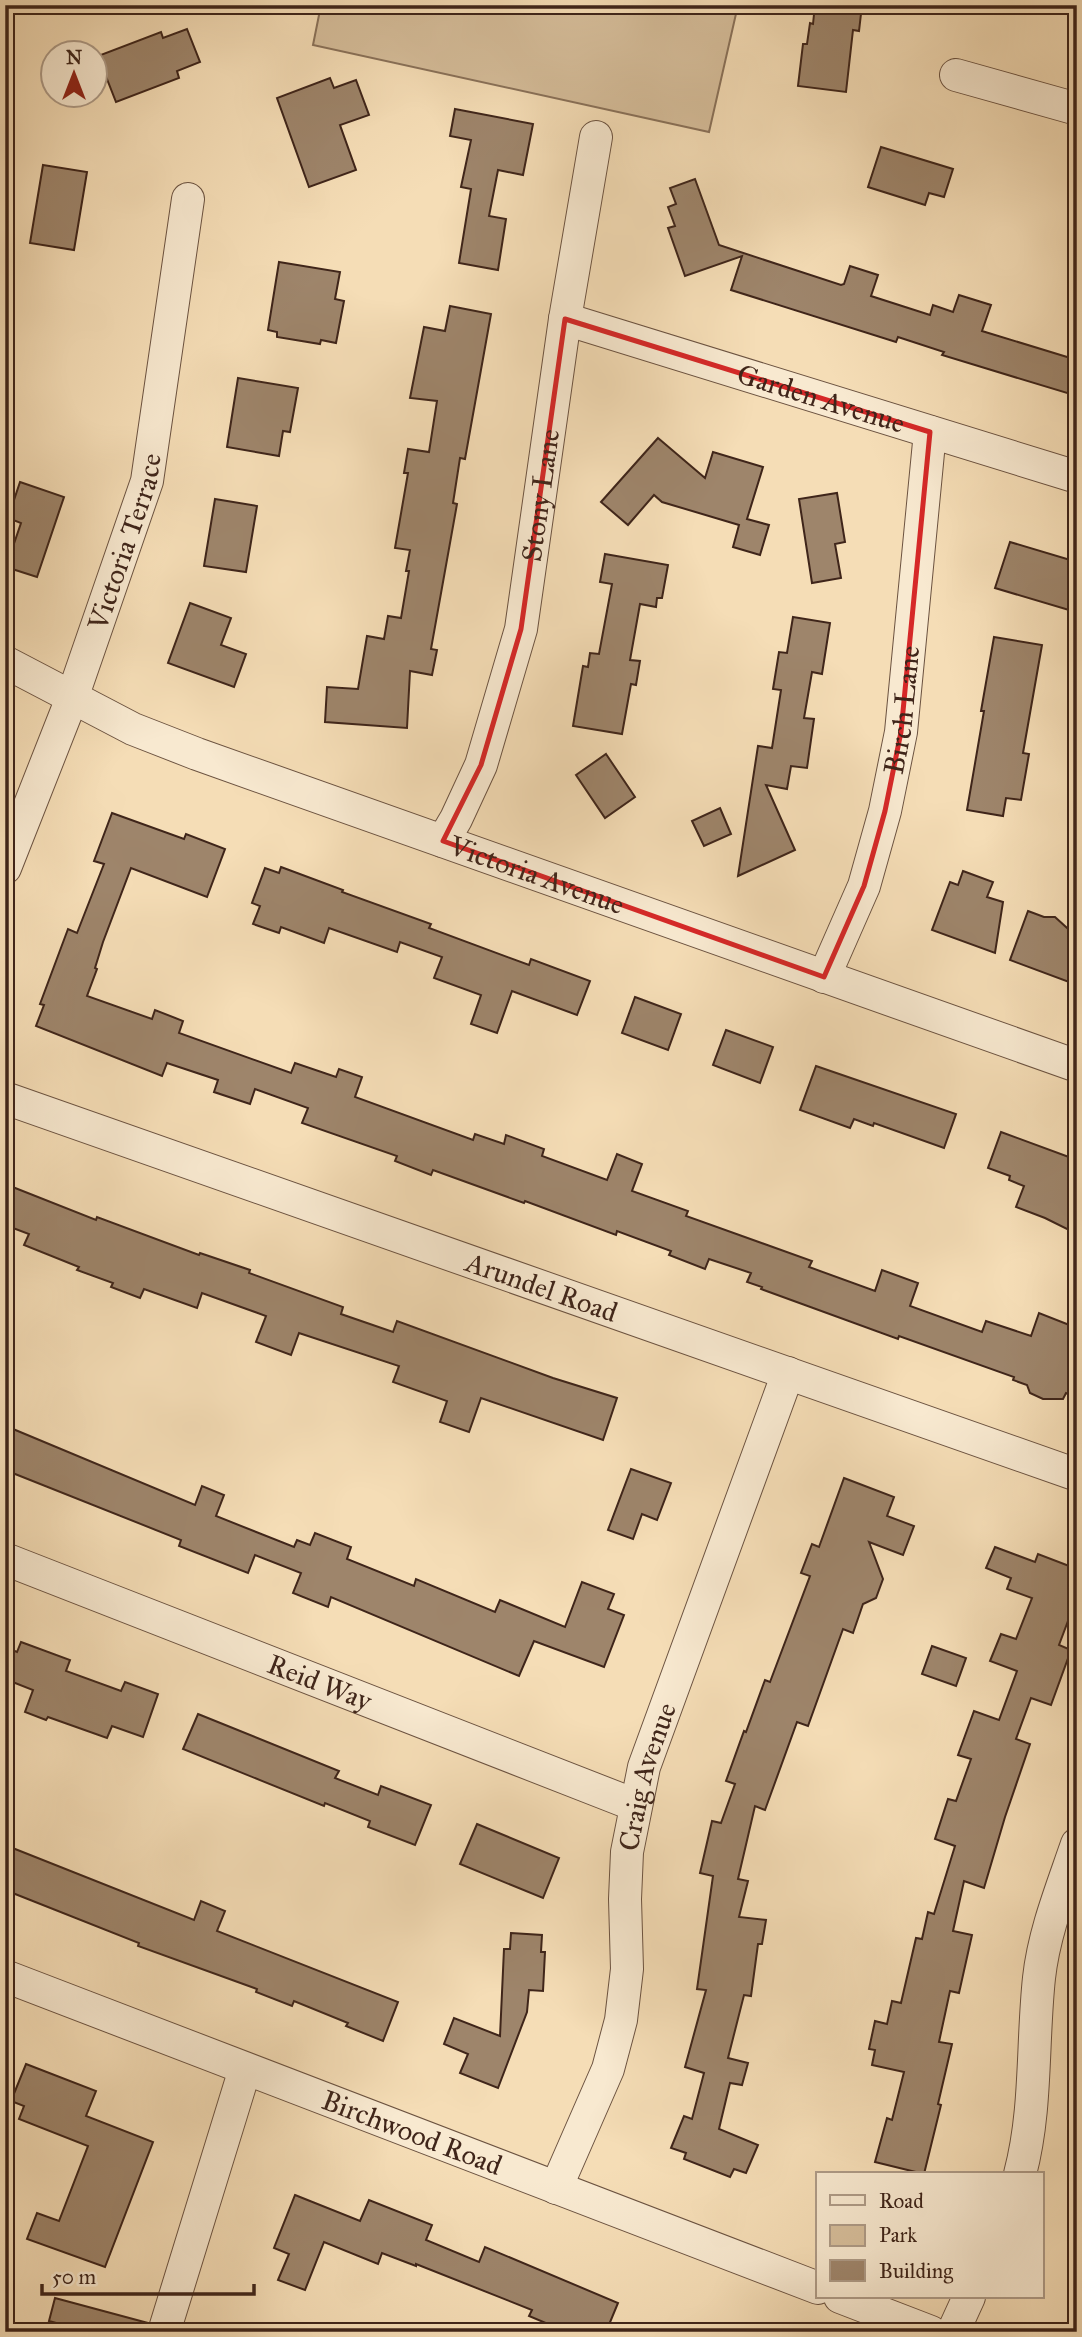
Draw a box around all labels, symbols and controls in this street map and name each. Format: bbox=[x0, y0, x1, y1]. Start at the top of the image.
north arrow bbox=[38, 38, 108, 108]
text: N bbox=[66, 46, 82, 69]
street label: Garden Avenue bbox=[733, 356, 909, 441]
street label: Stony Lane bbox=[514, 427, 567, 564]
street label: Victoria Terrace bbox=[80, 451, 169, 636]
street label: Birch Lane bbox=[876, 644, 927, 777]
street label: Victoria Avenue bbox=[444, 828, 629, 922]
street label: Arundel Road bbox=[460, 1244, 622, 1330]
street label: Reid Way bbox=[263, 1646, 377, 1719]
street label: Craig Avenue bbox=[611, 1698, 684, 1854]
street label: Birchwood Road bbox=[317, 2082, 507, 2183]
legend bbox=[816, 2172, 1044, 2298]
text: Road bbox=[879, 2188, 924, 2214]
text: Park bbox=[879, 2222, 917, 2248]
scale bar bbox=[42, 2253, 254, 2297]
text: Building bbox=[879, 2258, 953, 2284]
text: 50 m bbox=[52, 2264, 97, 2290]

